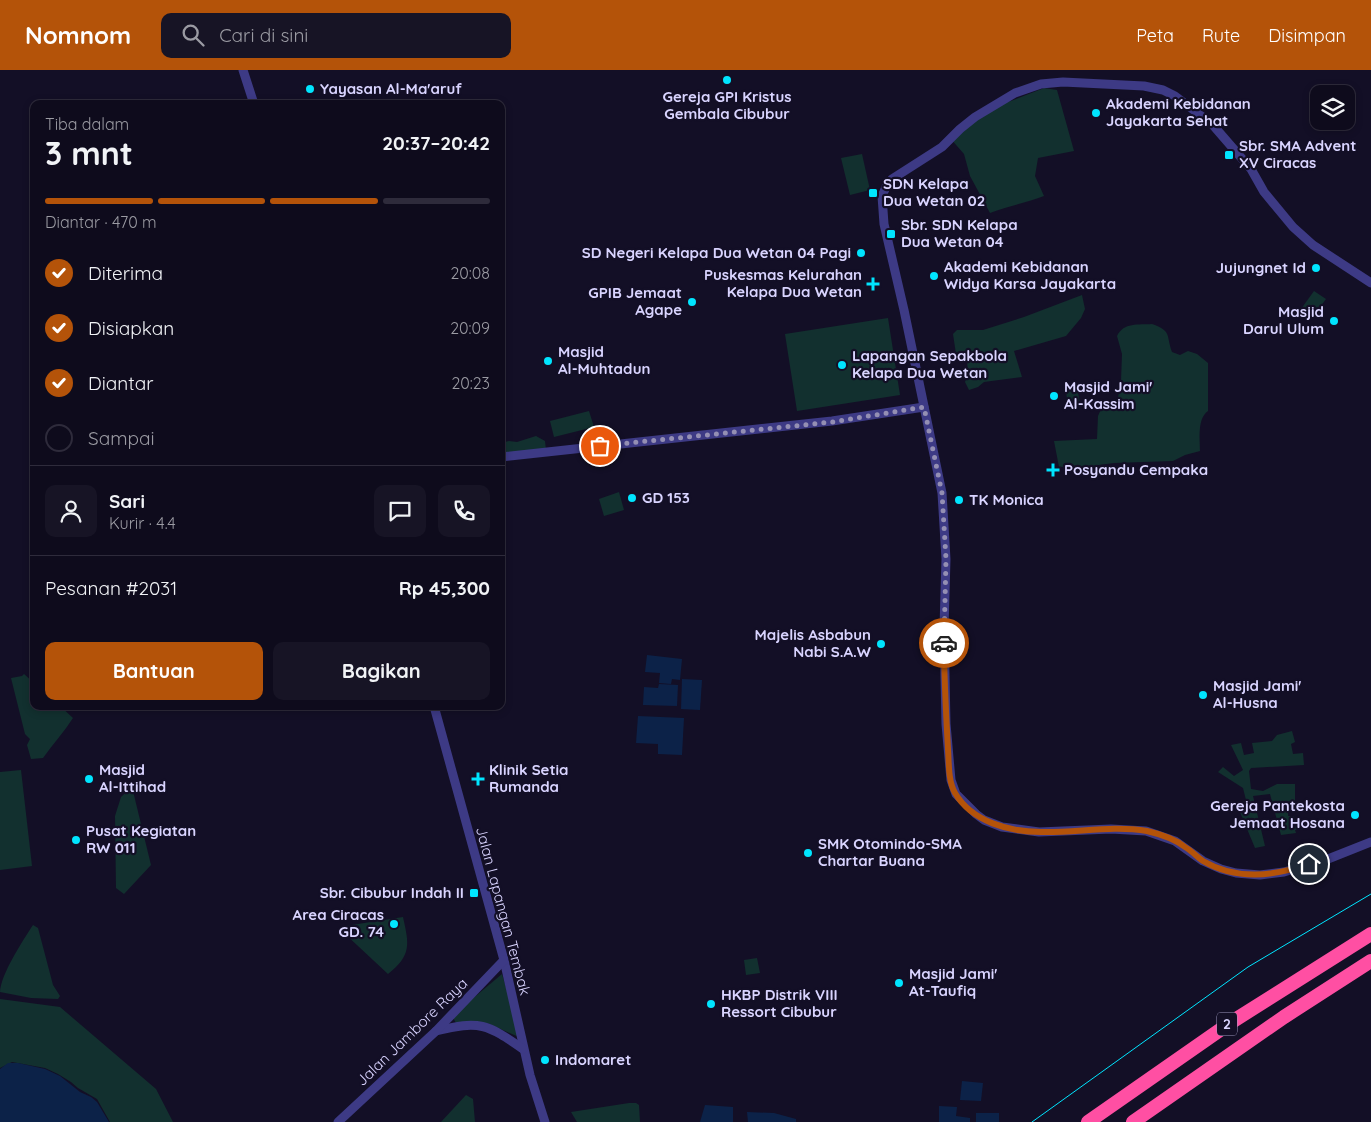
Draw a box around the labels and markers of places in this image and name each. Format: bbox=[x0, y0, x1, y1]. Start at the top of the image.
marker: Gereja GPI Kristus Gembala Cibubur bbox=[721, 74, 733, 86]
place label: Yayasan Al-Ma'aruf bbox=[320, 79, 462, 98]
marker: Yayasan Al-Ma'aruf bbox=[304, 83, 316, 95]
place label: Gereja GPI Kristus Gembala Cibubur bbox=[662, 87, 792, 123]
place label: Akademi Kebidanan Jayakarta Sehat bbox=[1106, 94, 1251, 130]
marker: Akademi Kebidanan Jayakarta Sehat bbox=[1090, 107, 1102, 119]
place label: Sbr. SMA Advent XV Ciracas bbox=[1239, 136, 1356, 172]
marker: Sbr. SMA Advent XV Ciracas bbox=[1223, 149, 1235, 161]
place label: SDN Kelapa Dua Wetan 02 bbox=[883, 174, 985, 210]
marker: SDN Kelapa Dua Wetan 02 bbox=[867, 187, 879, 199]
place label: Sbr. SDN Kelapa Dua Wetan 04 bbox=[901, 215, 1018, 251]
marker: Sbr. SDN Kelapa Dua Wetan 04 bbox=[885, 228, 897, 240]
place label: SD Negeri Kelapa Dua Wetan 04 Pagi bbox=[582, 243, 851, 262]
marker: SD Negeri Kelapa Dua Wetan 04 Pagi bbox=[855, 247, 867, 259]
place label: Akademi Kebidanan Widya Karsa Jayakarta bbox=[944, 257, 1116, 293]
place label: Jujungnet Id bbox=[1216, 258, 1306, 277]
marker: Jujungnet Id bbox=[1310, 262, 1322, 274]
place label: Puskesmas Kelurahan Kelapa Dua Wetan bbox=[704, 265, 862, 301]
marker: Akademi Kebidanan Widya Karsa Jayakarta bbox=[928, 270, 940, 282]
marker: Puskesmas Kelurahan Kelapa Dua Wetan bbox=[866, 277, 880, 291]
place label: GPIB Jemaat Agape bbox=[588, 283, 682, 319]
marker: GPIB Jemaat Agape bbox=[686, 296, 698, 308]
place label: Masjid Darul Ulum bbox=[1243, 302, 1324, 338]
marker: Masjid Darul Ulum bbox=[1328, 315, 1340, 327]
place label: Masjid Al-Muhtadun bbox=[558, 342, 650, 378]
place label: Lapangan Sepakbola Kelapa Dua Wetan bbox=[852, 346, 1007, 382]
marker: Masjid Al-Muhtadun bbox=[542, 355, 554, 367]
marker: Lapangan Sepakbola Kelapa Dua Wetan bbox=[836, 359, 848, 371]
place label: Masjid Jami' Al-Kassim bbox=[1064, 377, 1152, 413]
marker: Masjid Jami' Al-Kassim bbox=[1048, 390, 1060, 402]
pin bbox=[579, 425, 621, 467]
place label: Posyandu Cempaka bbox=[1064, 460, 1208, 479]
marker: Posyandu Cempaka bbox=[1046, 463, 1060, 477]
place label: GD 153 bbox=[642, 488, 690, 507]
place label: TK Monica bbox=[969, 490, 1044, 509]
marker: GD 153 bbox=[626, 492, 638, 504]
marker: TK Monica bbox=[953, 494, 965, 506]
place label: Majelis Asbabun Nabi S.A.W bbox=[754, 625, 871, 661]
marker: Majelis Asbabun Nabi S.A.W bbox=[875, 638, 887, 650]
place label: Masjid Jami' Al-Husna bbox=[1213, 676, 1301, 712]
marker: Masjid Jami' Al-Husna bbox=[1197, 689, 1209, 701]
place label: Masjid Al-Ittihad bbox=[99, 760, 166, 796]
place label: Klinik Setia Rumanda bbox=[489, 760, 569, 796]
marker: Klinik Setia Rumanda bbox=[471, 772, 485, 786]
marker: Masjid Al-Ittihad bbox=[83, 773, 95, 785]
place label: Gereja Pantekosta Jemaat Hosana bbox=[1210, 796, 1345, 832]
marker: Gereja Pantekosta Jemaat Hosana bbox=[1349, 809, 1361, 821]
place label: Pusat Kegiatan RW 011 bbox=[86, 821, 196, 857]
marker: Pusat Kegiatan RW 011 bbox=[70, 834, 82, 846]
place label: SMK Otomindo-SMA Chartar Buana bbox=[818, 834, 962, 870]
pin bbox=[1288, 843, 1330, 885]
marker: SMK Otomindo-SMA Chartar Buana bbox=[802, 847, 814, 859]
place label: Sbr. Cibubur Indah II bbox=[320, 883, 464, 902]
marker: Sbr. Cibubur Indah II bbox=[468, 887, 480, 899]
place label: Area Ciracas GD. 74 bbox=[293, 905, 384, 941]
marker: Area Ciracas GD. 74 bbox=[388, 918, 400, 930]
place label: Masjid Jami' At-Taufiq bbox=[909, 964, 997, 1000]
marker: Masjid Jami' At-Taufiq bbox=[893, 977, 905, 989]
place label: HKBP Distrik VIII Ressort Cibubur bbox=[721, 985, 838, 1021]
marker: HKBP Distrik VIII Ressort Cibubur bbox=[705, 998, 717, 1010]
place label: Indomaret bbox=[555, 1050, 631, 1069]
marker: Indomaret bbox=[539, 1054, 551, 1066]

